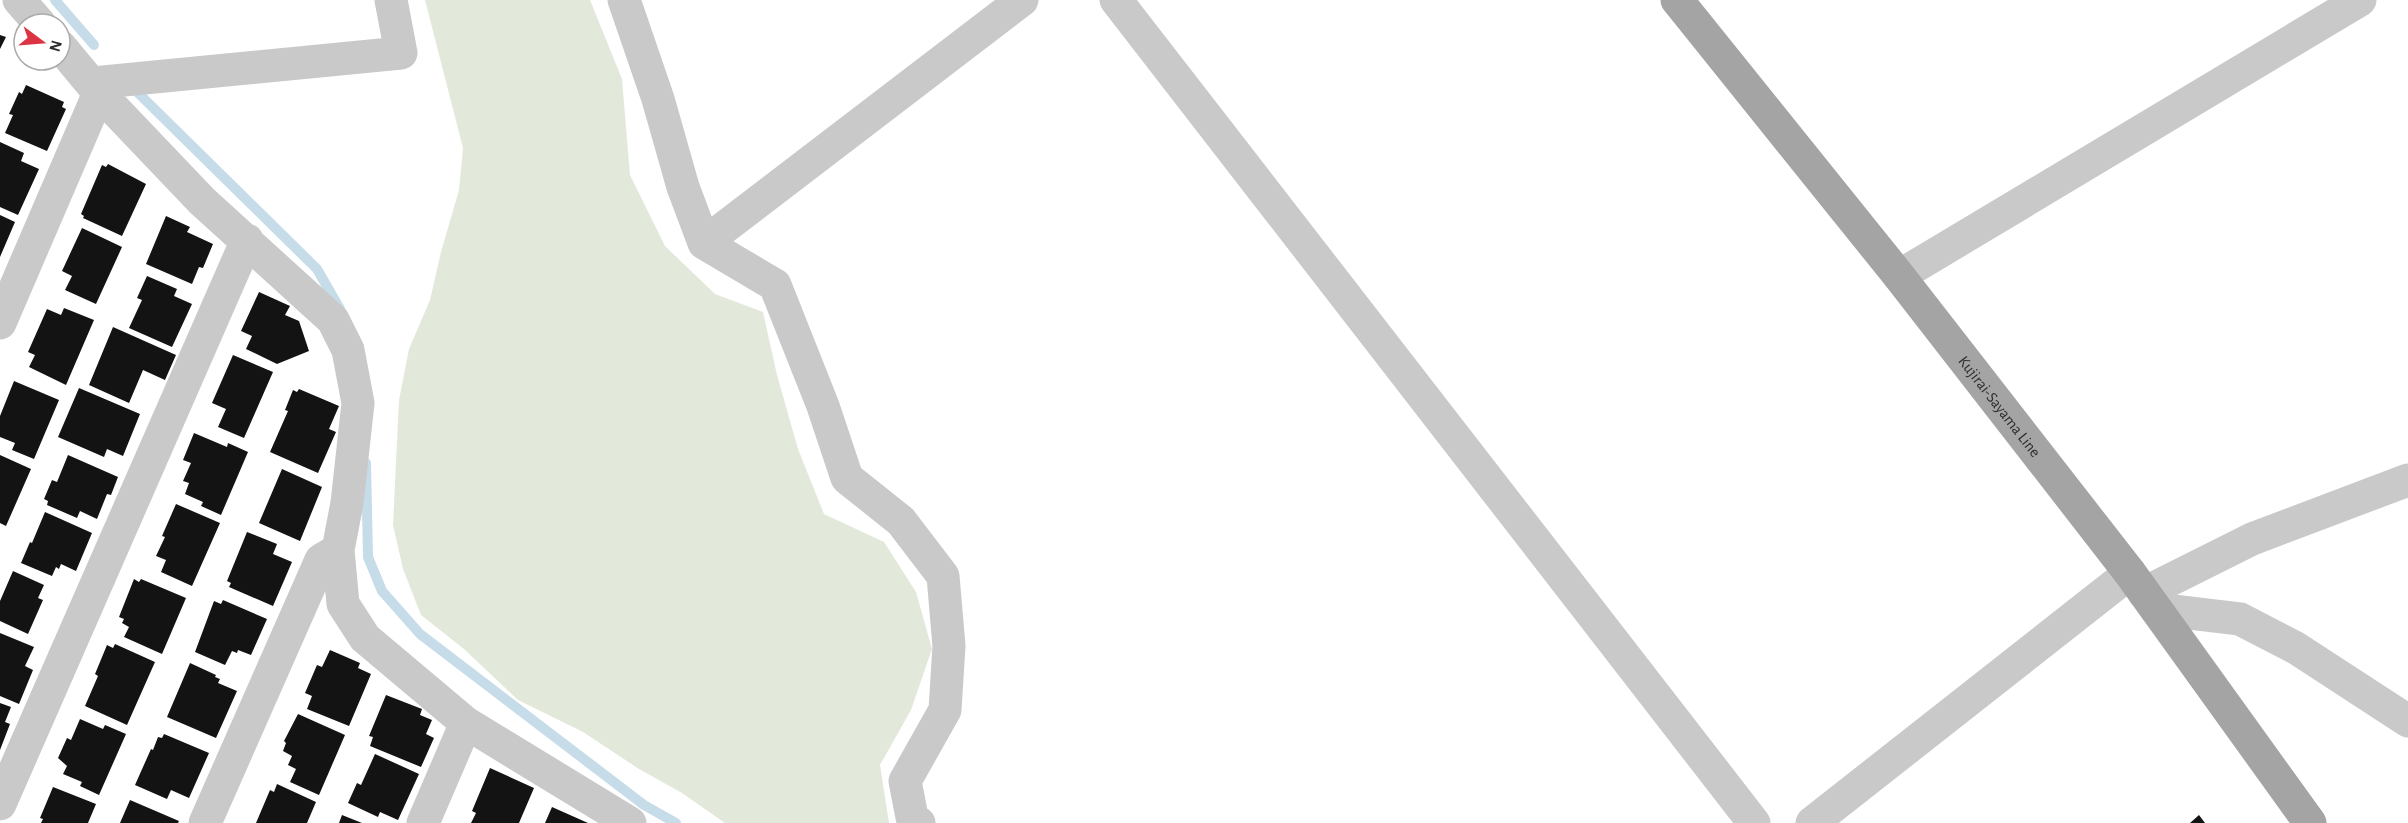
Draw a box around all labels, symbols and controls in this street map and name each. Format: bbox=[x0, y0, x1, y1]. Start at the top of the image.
north arrow bbox=[12, 12, 72, 72]
text: N bbox=[46, 38, 65, 53]
street label: Kujirai-Sayama Line bbox=[1955, 353, 2044, 460]

